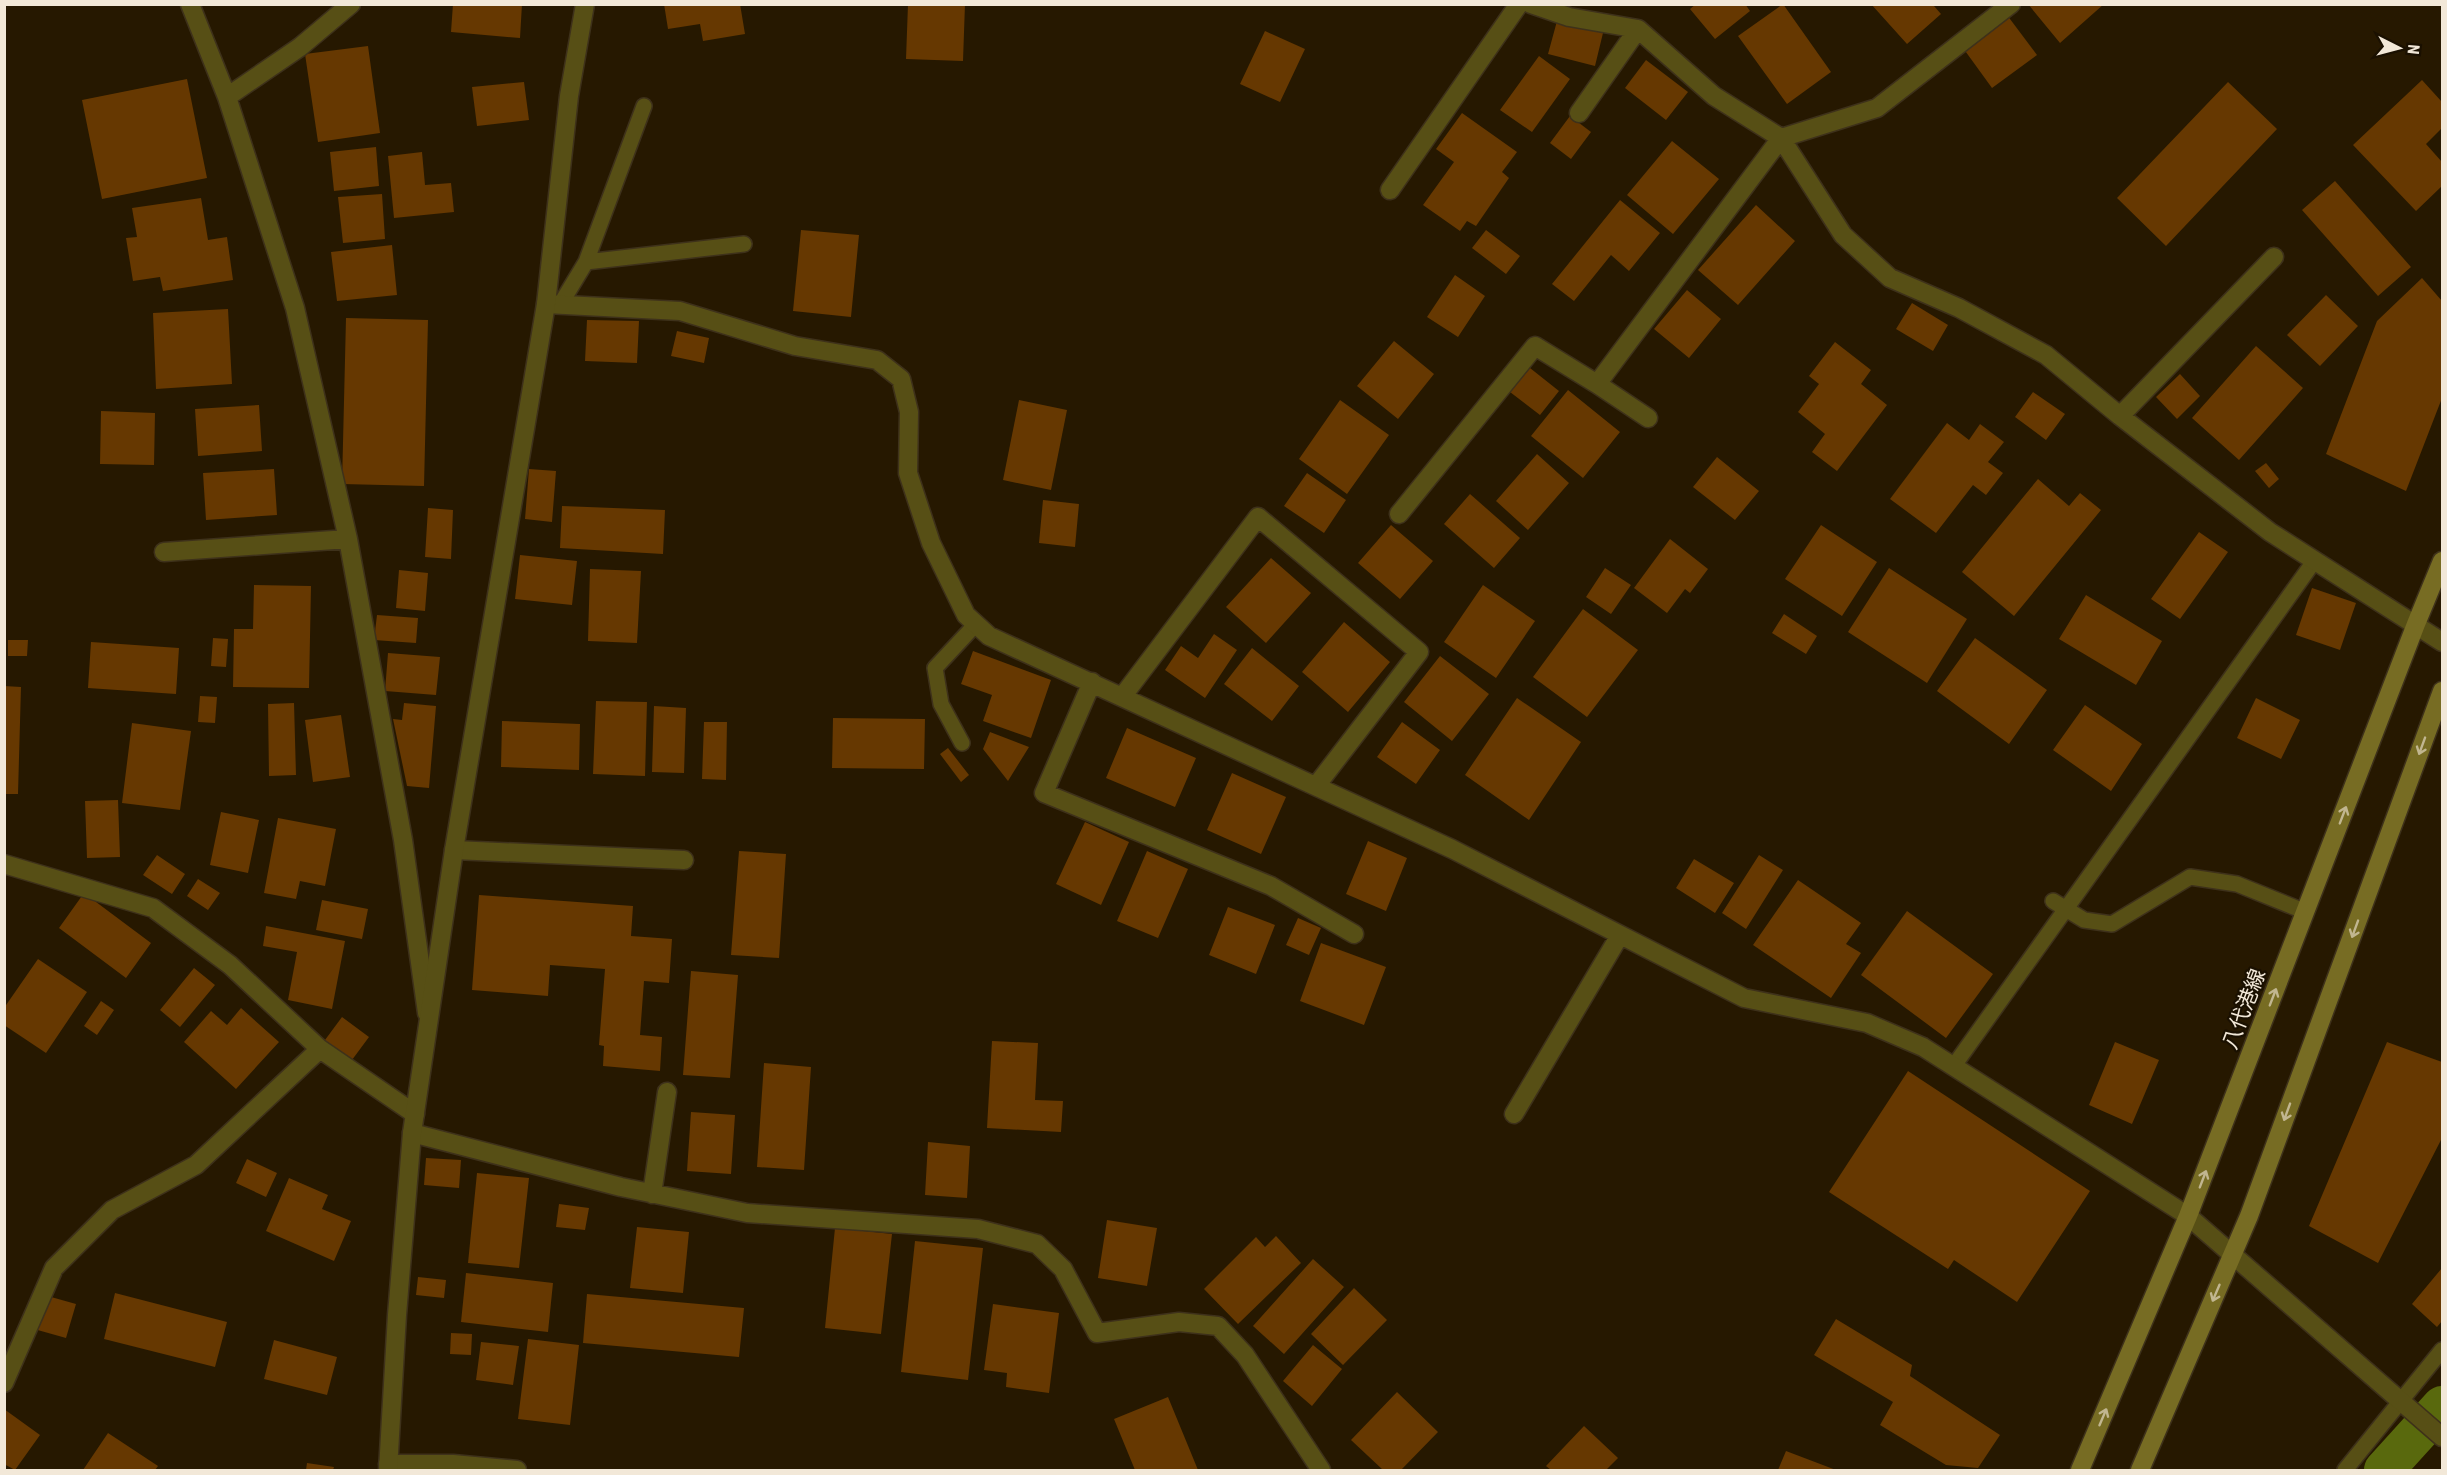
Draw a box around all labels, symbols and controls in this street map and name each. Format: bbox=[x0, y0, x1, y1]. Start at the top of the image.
north arrow bbox=[2369, 18, 2429, 78]
text: N bbox=[2403, 44, 2423, 55]
one-way arrow bbox=[2416, 736, 2427, 755]
one-way arrow bbox=[2338, 806, 2349, 824]
one-way arrow bbox=[2348, 919, 2359, 938]
street label: 八代港線 bbox=[2218, 965, 2270, 1053]
one-way arrow bbox=[2268, 988, 2279, 1007]
one-way arrow bbox=[2281, 1102, 2292, 1121]
one-way arrow bbox=[2198, 1170, 2209, 1188]
one-way arrow bbox=[2210, 1284, 2221, 1302]
one-way arrow bbox=[2098, 1408, 2109, 1426]

